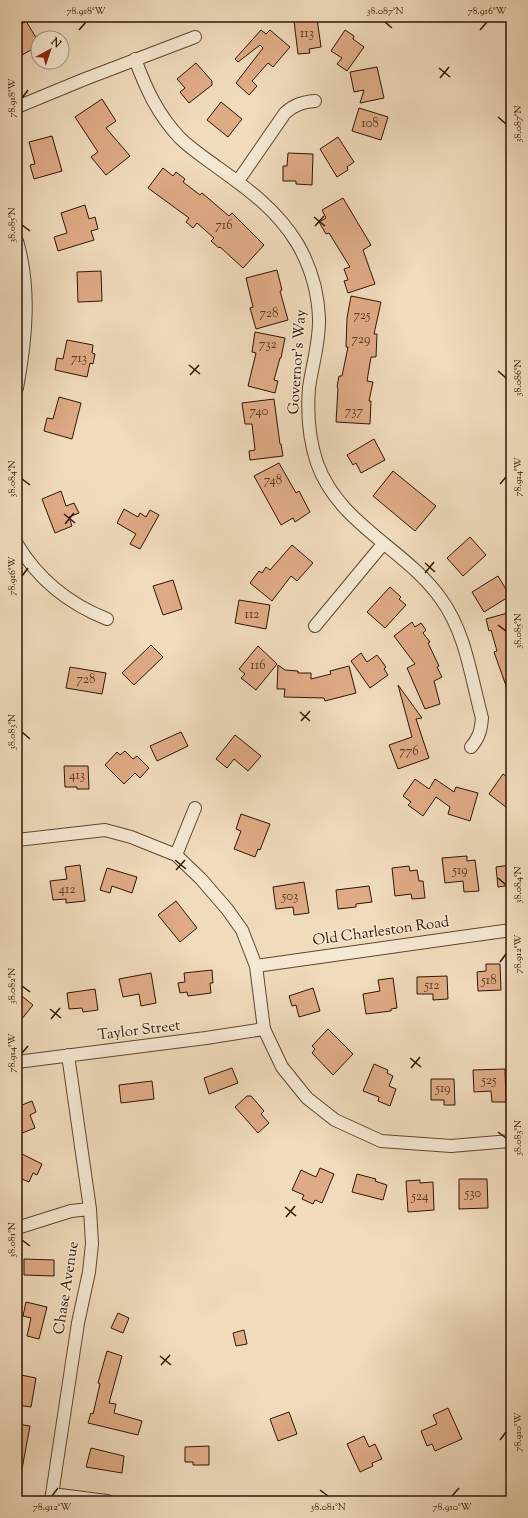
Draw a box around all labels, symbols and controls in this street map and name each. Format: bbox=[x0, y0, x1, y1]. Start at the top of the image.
text: 78.918°W bbox=[66, 4, 106, 19]
text: 38.087°N bbox=[366, 4, 404, 19]
text: 78.916°W bbox=[467, 4, 507, 19]
house number: 113 bbox=[300, 25, 314, 43]
north arrow bbox=[30, 30, 70, 70]
text: N bbox=[47, 34, 64, 52]
text: 78.918°W bbox=[5, 78, 20, 118]
text: 38.087°N bbox=[511, 105, 526, 143]
house number: 108 bbox=[361, 115, 379, 133]
text: 38.085°N bbox=[5, 207, 20, 243]
house number: 716 bbox=[215, 217, 233, 235]
house number: 728 bbox=[260, 305, 278, 323]
house number: 725 bbox=[354, 307, 371, 325]
street label: Governor's Way bbox=[284, 308, 312, 415]
house number: 729 bbox=[352, 331, 370, 349]
house number: 732 bbox=[259, 336, 277, 354]
house number: 713 bbox=[71, 350, 87, 368]
text: 38.086°N bbox=[511, 359, 526, 397]
house number: 740 bbox=[250, 403, 269, 421]
house number: 737 bbox=[345, 403, 364, 421]
text: 78.914°W bbox=[511, 457, 526, 497]
text: 38.084°N bbox=[5, 461, 20, 497]
house number: 748 bbox=[264, 472, 282, 490]
text: 78.916°W bbox=[5, 556, 20, 596]
house number: 112 bbox=[245, 606, 259, 624]
text: 38.085°N bbox=[511, 613, 526, 649]
house number: 116 bbox=[250, 657, 266, 675]
house number: 728 bbox=[77, 671, 95, 689]
text: 38.083°N bbox=[5, 714, 20, 750]
house number: 776 bbox=[399, 743, 419, 761]
house number: 413 bbox=[69, 767, 85, 785]
house number: 519 bbox=[451, 862, 468, 880]
text: 38.084°N bbox=[511, 867, 526, 903]
house number: 412 bbox=[58, 881, 76, 899]
house number: 503 bbox=[281, 888, 298, 906]
street label: Old Charleston Road bbox=[311, 912, 451, 952]
text: 78.912°W bbox=[511, 935, 526, 973]
text: 38.082°N bbox=[5, 968, 20, 1004]
house number: 518 bbox=[480, 972, 497, 990]
house number: 512 bbox=[424, 977, 439, 995]
street label: Taylor Street bbox=[96, 1016, 182, 1046]
text: 78.914°W bbox=[5, 1033, 20, 1073]
house number: 525 bbox=[481, 1072, 497, 1090]
house number: 519 bbox=[434, 1080, 451, 1098]
text: 38.083°N bbox=[511, 1120, 526, 1156]
house number: 530 bbox=[464, 1185, 481, 1203]
house number: 524 bbox=[410, 1188, 429, 1206]
text: 38.081°N bbox=[5, 1222, 20, 1258]
street label: Chase Avenue bbox=[49, 1240, 85, 1336]
text: 78.910°W bbox=[511, 1412, 526, 1452]
text: 78.912°W bbox=[33, 1500, 71, 1515]
text: 38.081°N bbox=[310, 1500, 346, 1515]
text: 78.910°W bbox=[432, 1500, 472, 1515]

